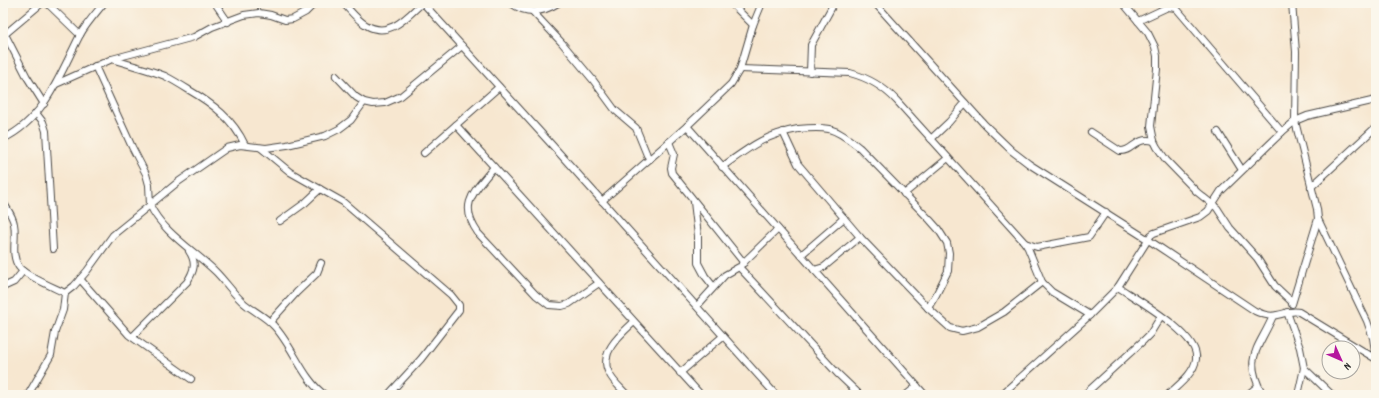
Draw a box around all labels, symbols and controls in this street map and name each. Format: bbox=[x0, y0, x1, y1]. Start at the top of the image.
north arrow bbox=[1321, 340, 1361, 380]
text: N bbox=[1339, 358, 1354, 374]

